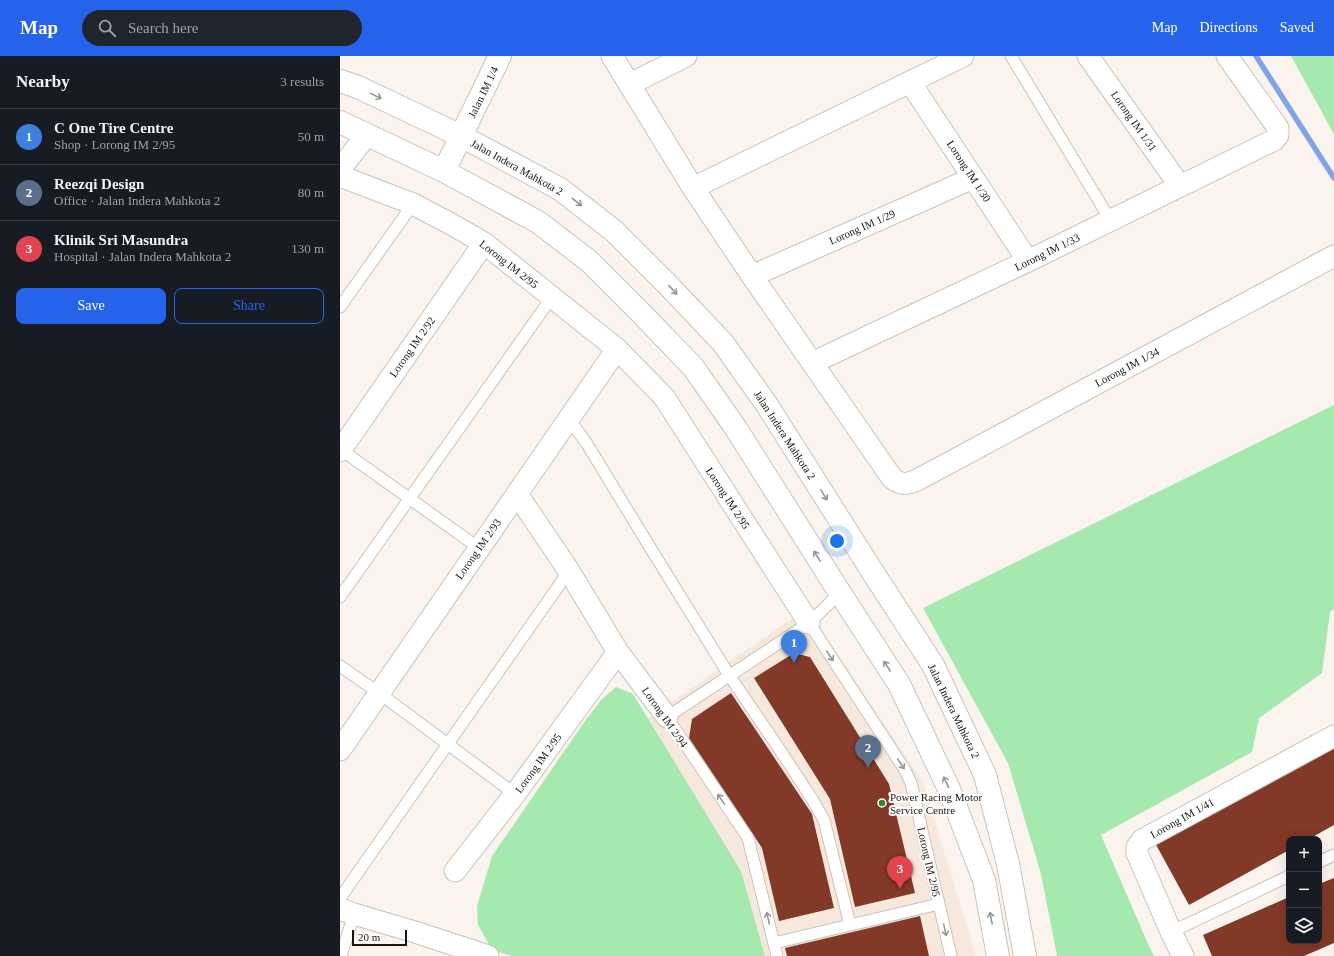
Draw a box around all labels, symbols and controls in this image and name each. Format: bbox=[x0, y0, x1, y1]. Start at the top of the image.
search box bbox=[82, 10, 362, 46]
text: Map bbox=[20, 17, 58, 38]
icon: search bbox=[96, 17, 118, 39]
text: Search here bbox=[128, 20, 198, 36]
text: Map bbox=[1152, 20, 1177, 35]
text: Directions bbox=[1199, 20, 1258, 35]
text: Saved bbox=[1280, 20, 1314, 35]
street label: Jalan IM 1/4 bbox=[465, 64, 501, 120]
text: Nearby bbox=[16, 72, 70, 91]
text: 3 results bbox=[280, 74, 324, 89]
street label: Lorong IM 1/31 bbox=[1109, 89, 1159, 153]
one-way arrow bbox=[370, 93, 382, 100]
text: C One Tire Centre bbox=[54, 120, 173, 136]
text: 1 bbox=[26, 129, 32, 144]
text: 50 m bbox=[298, 129, 324, 144]
text: Shop · Lorong IM 2/95 bbox=[54, 137, 175, 152]
street label: Jalan Indera Mahkota 2 bbox=[469, 137, 565, 197]
street label: Lorong IM 1/30 bbox=[945, 138, 994, 204]
text: Reezqi Design bbox=[54, 176, 144, 192]
text: 2 bbox=[26, 185, 32, 200]
text: 80 m bbox=[298, 185, 324, 200]
text: Office · Jalan Indera Mahkota 2 bbox=[54, 193, 220, 208]
one-way arrow bbox=[571, 198, 582, 207]
street label: Lorong IM 1/29 bbox=[827, 207, 897, 247]
street label: Lorong IM 1/33 bbox=[1013, 231, 1082, 273]
text: Klinik Sri Masundra bbox=[54, 232, 188, 248]
street label: Lorong IM 2/95 bbox=[477, 237, 541, 291]
text: 3 bbox=[26, 241, 32, 256]
text: 130 m bbox=[291, 241, 324, 256]
text: Hospital · Jalan Indera Mahkota 2 bbox=[54, 249, 231, 264]
one-way arrow bbox=[668, 285, 678, 295]
button: Save bbox=[16, 288, 166, 324]
button: Share bbox=[174, 288, 324, 324]
street label: Lorong IM 2/92 bbox=[387, 315, 437, 379]
street label: Lorong IM 1/34 bbox=[1093, 345, 1162, 389]
street label: Jalan Indera Mahkota 2 bbox=[752, 388, 818, 482]
street label: Lorong IM 2/95 bbox=[704, 465, 753, 531]
one-way arrow bbox=[820, 489, 828, 500]
street label: Lorong IM 2/93 bbox=[453, 516, 504, 581]
your location bbox=[827, 531, 847, 551]
one-way arrow bbox=[812, 550, 820, 562]
pin: 1 bbox=[781, 630, 807, 663]
one-way arrow bbox=[826, 650, 834, 661]
one-way arrow bbox=[883, 660, 891, 671]
street label: Jalan Indera Mahkota 2 bbox=[926, 662, 982, 760]
street label: Lorong IM 2/94 bbox=[640, 685, 691, 750]
street label: Lorong IM 2/95 bbox=[512, 730, 564, 795]
pin: 2 bbox=[855, 735, 881, 768]
one-way arrow bbox=[897, 758, 905, 769]
one-way arrow bbox=[942, 776, 949, 788]
place label: Power Racing Motor Service Centre bbox=[890, 791, 983, 816]
one-way arrow bbox=[717, 793, 725, 804]
street label: Lorong IM 1/41 bbox=[1148, 796, 1216, 840]
marker: Power Racing Motor Service Centre bbox=[877, 798, 887, 808]
street label: Lorong IM 2/95 bbox=[915, 826, 943, 898]
map controls bbox=[1286, 836, 1322, 944]
button: + bbox=[1286, 836, 1322, 872]
pin: 3 bbox=[887, 856, 913, 889]
button: − bbox=[1286, 872, 1322, 908]
button: layers bbox=[1286, 908, 1322, 944]
one-way arrow bbox=[763, 912, 771, 925]
one-way arrow bbox=[987, 912, 995, 925]
one-way arrow bbox=[942, 923, 950, 936]
scale bar bbox=[352, 928, 407, 947]
text: 20 m bbox=[358, 931, 380, 943]

